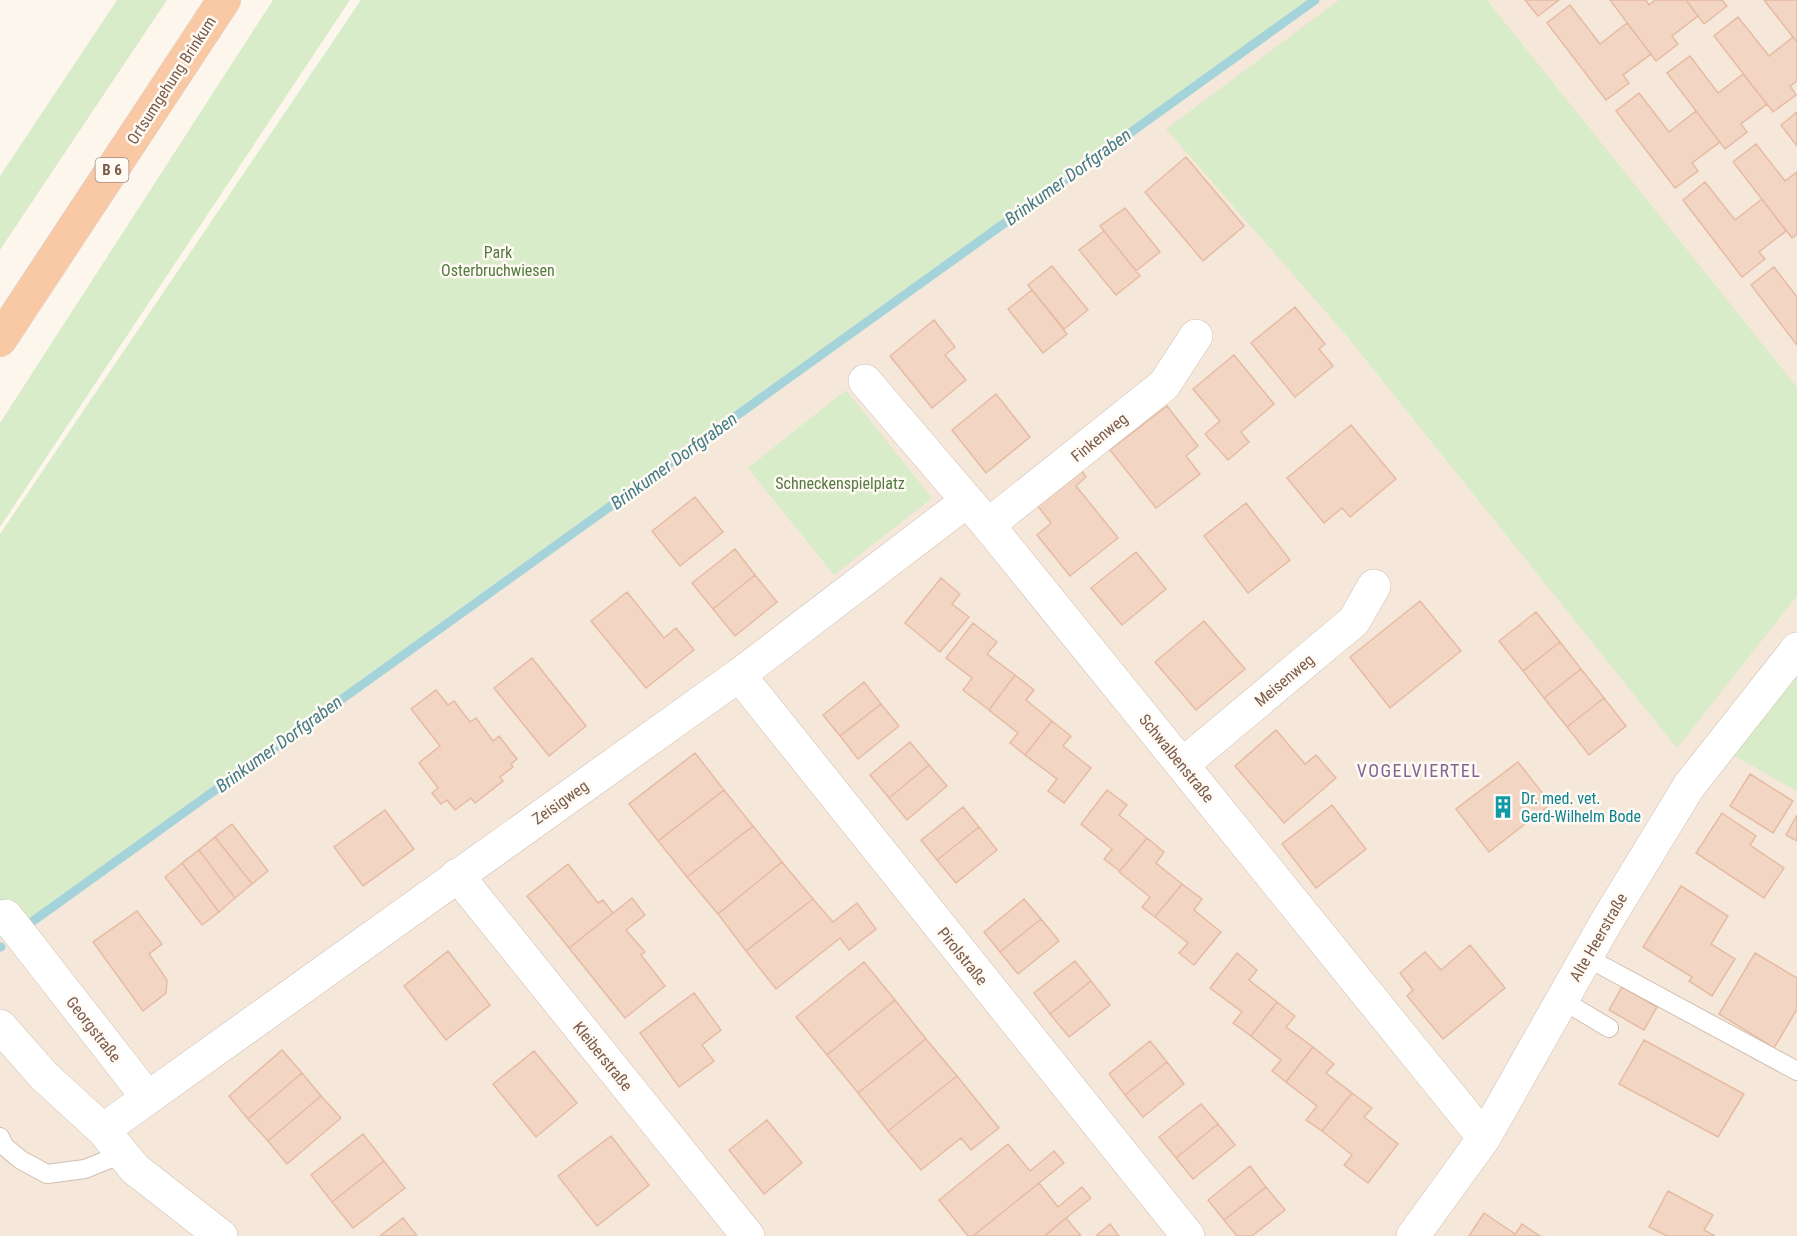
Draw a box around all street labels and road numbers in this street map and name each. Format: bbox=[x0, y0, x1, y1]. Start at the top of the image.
street label: Ortsumgehung Brinkum bbox=[123, 13, 220, 148]
road number: B 6 bbox=[96, 158, 128, 182]
street label: Finkenweg bbox=[1067, 409, 1131, 466]
street label: Meisenweg bbox=[1251, 650, 1318, 711]
street label: Schwalbenstraße bbox=[1135, 710, 1218, 806]
street label: Zeisigweg bbox=[529, 776, 592, 829]
street label: Alte Heerstraße bbox=[1566, 890, 1631, 985]
street label: Pirolstraße bbox=[933, 923, 992, 989]
street label: Georgstraße bbox=[62, 993, 125, 1066]
street label: Kleiberstraße bbox=[569, 1018, 636, 1095]

